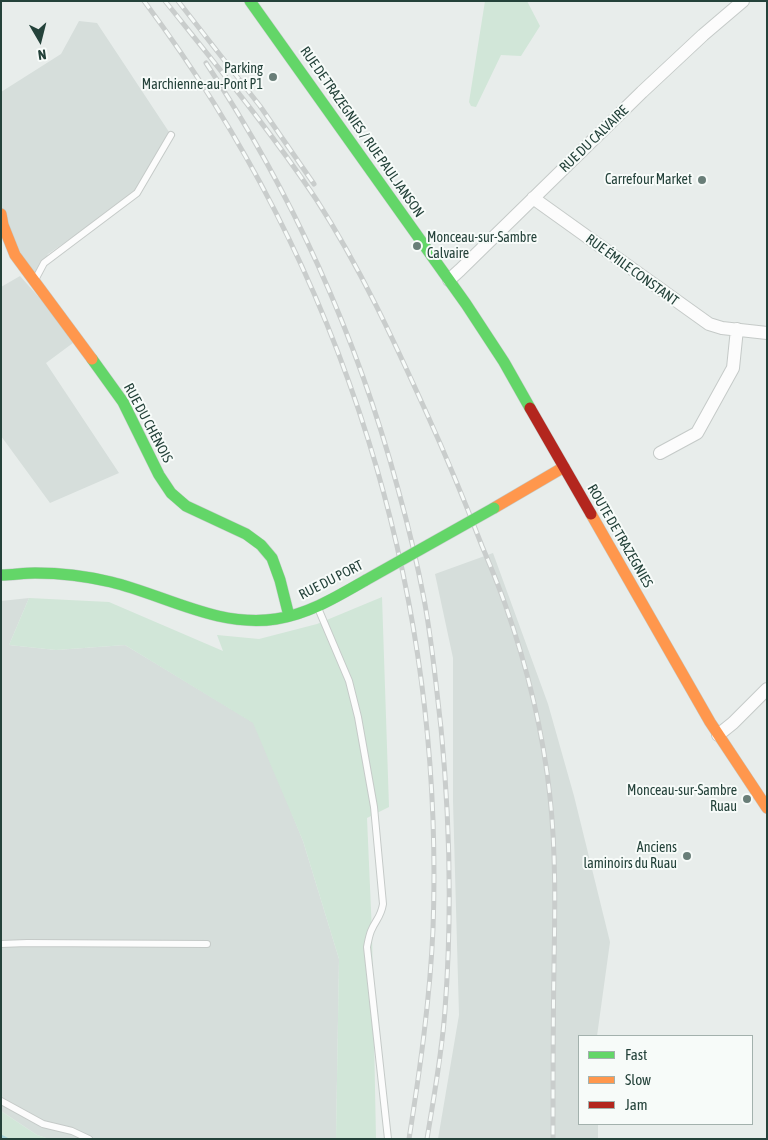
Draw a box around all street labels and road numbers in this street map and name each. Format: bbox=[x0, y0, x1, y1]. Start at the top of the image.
street label: RUE DE TRAZEGNIES / RUE PAUL JANSON bbox=[296, 43, 428, 221]
street label: RUE DU CALVAIRE bbox=[556, 102, 632, 176]
street label: RUE ÉMILE CONSTANT bbox=[582, 231, 682, 309]
street label: RUE DU CHÊNOIS bbox=[120, 380, 176, 466]
street label: ROUTE DE TRAZEGNIES bbox=[584, 481, 656, 591]
street label: RUE DU PORT bbox=[296, 557, 366, 603]

